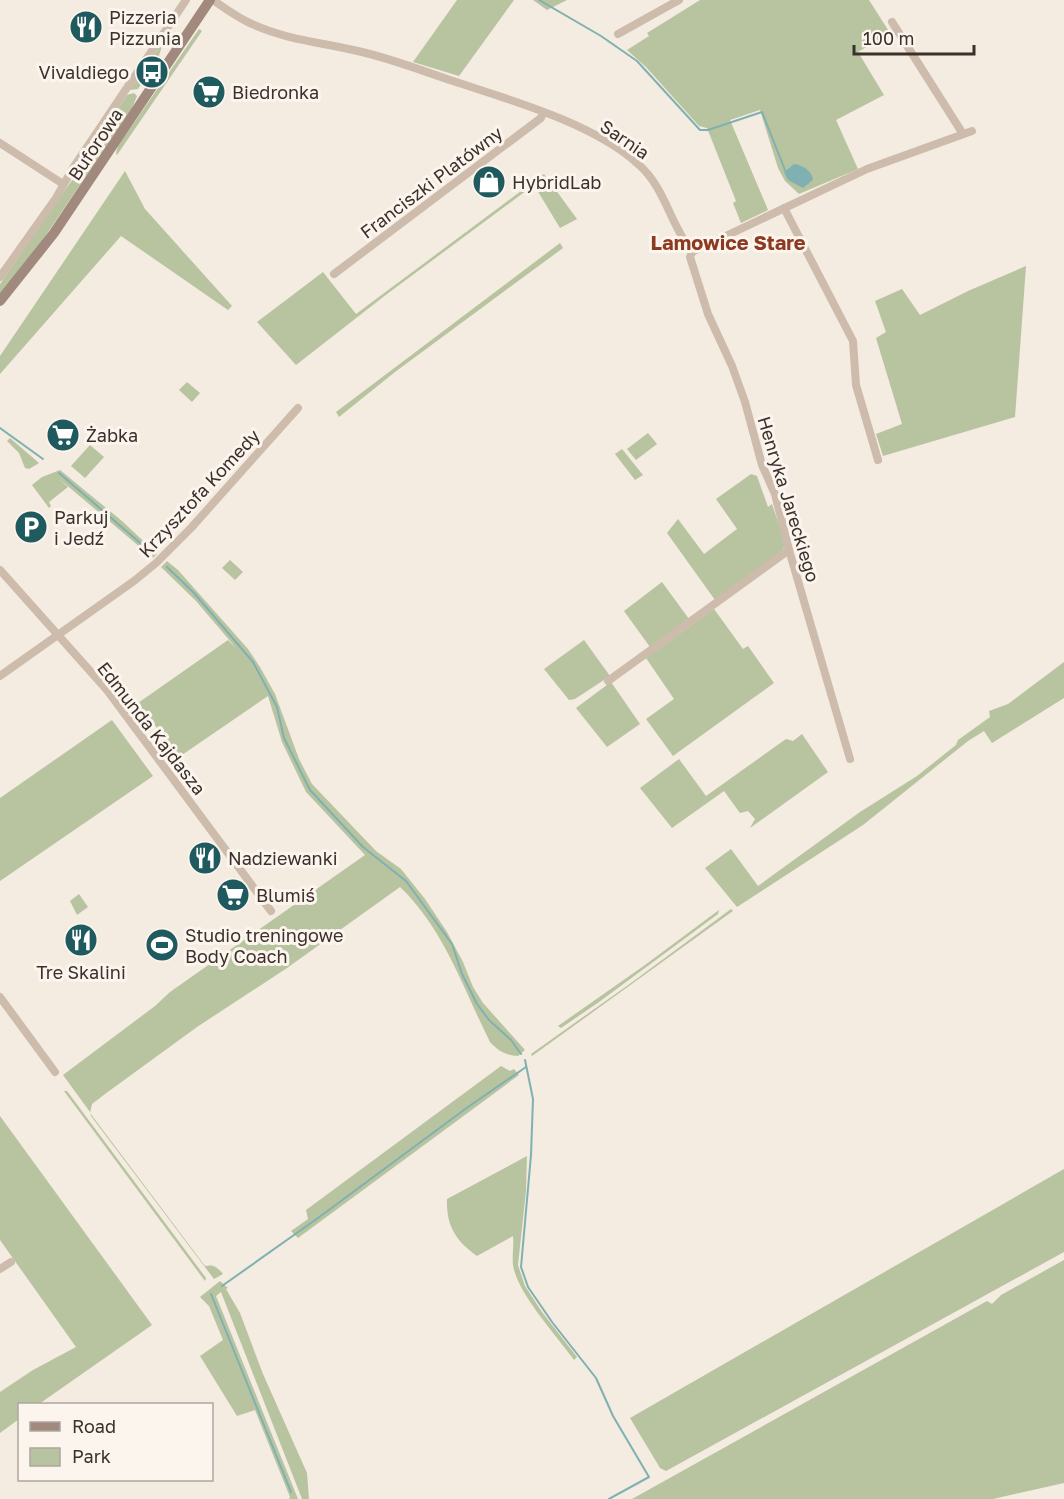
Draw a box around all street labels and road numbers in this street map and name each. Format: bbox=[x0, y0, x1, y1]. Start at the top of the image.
street label: Buforowa bbox=[63, 104, 127, 184]
street label: Sarnia bbox=[596, 115, 654, 163]
street label: Franciszki Platówny bbox=[356, 121, 506, 243]
street label: Henryka Jareckiego bbox=[753, 414, 825, 584]
street label: Krzysztofa Komedy bbox=[134, 424, 264, 562]
street label: Edmunda Kajdasza bbox=[93, 657, 211, 799]

